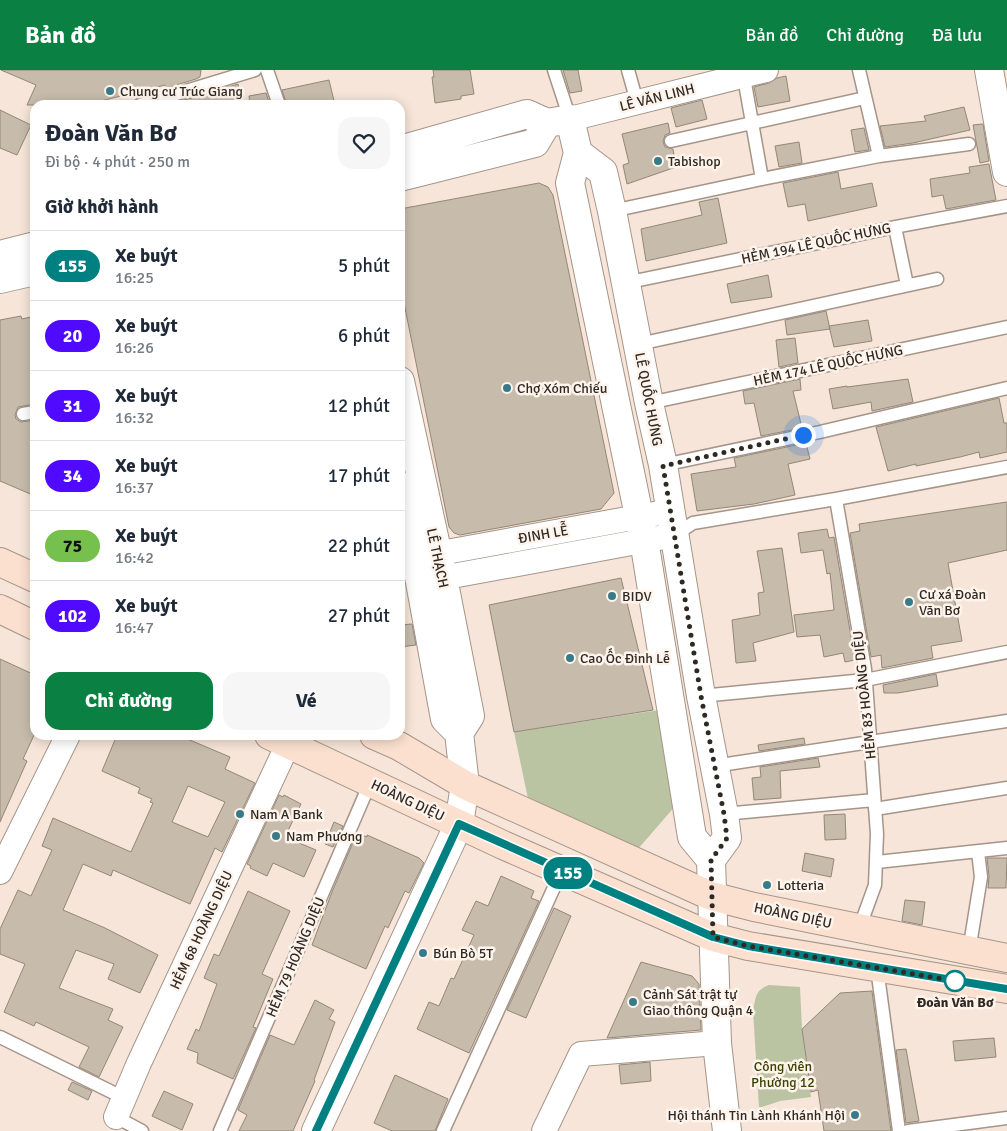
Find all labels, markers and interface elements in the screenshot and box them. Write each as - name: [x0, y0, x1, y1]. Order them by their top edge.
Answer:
- text: Bản đồ: [25, 20, 96, 50]
- text: Bản đồ: [746, 24, 798, 46]
- text: Chỉ đường: [826, 24, 904, 46]
- text: Đã lưu: [932, 24, 982, 46]
- street label: LÊ VĂN LINH: [618, 80, 696, 115]
- place label: Chung cư Trúc Giang: [120, 83, 243, 100]
- marker: Chung cư Trúc Giang: [104, 85, 116, 97]
- button: heart: [338, 117, 390, 169]
- text: Đoàn Văn Bơ: [45, 118, 176, 148]
- text: Đi bộ · 4 phút · 250 m: [45, 152, 190, 172]
- place label: Tabishop: [668, 153, 721, 170]
- marker: Tabishop: [652, 155, 664, 167]
- text: Giờ khởi hành: [45, 195, 159, 219]
- street label: HẺM 194 LÊ QUỐC HƯNG: [739, 217, 892, 268]
- text: Xe buýt: [115, 244, 178, 268]
- text: 5 phút: [338, 254, 390, 278]
- text: 155: [58, 255, 87, 277]
- text: 16:25: [115, 268, 154, 288]
- text: Xe buýt: [115, 314, 178, 338]
- text: 6 phút: [338, 324, 390, 348]
- text: 20: [63, 325, 82, 347]
- text: 16:26: [115, 338, 154, 358]
- street label: HẺM 174 LÊ QUỐC HƯNG: [751, 339, 904, 390]
- street label: LÊ QUỐC HƯNG: [631, 351, 668, 447]
- place label: Chợ Xóm Chiếu: [517, 380, 607, 397]
- marker: Chợ Xóm Chiếu: [501, 382, 513, 394]
- text: Xe buýt: [115, 384, 178, 408]
- text: 12 phút: [328, 394, 390, 418]
- text: 31: [63, 395, 82, 417]
- text: 16:32: [115, 408, 154, 428]
- your location: [791, 423, 816, 448]
- text: Xe buýt: [115, 454, 178, 478]
- text: 17 phút: [328, 464, 390, 488]
- text: 34: [63, 465, 82, 487]
- text: 16:37: [115, 478, 154, 498]
- street label: ÐINH LỄ: [516, 520, 570, 547]
- text: Xe buýt: [115, 524, 178, 548]
- street label: LÊ THẠCH: [423, 527, 452, 590]
- text: 22 phút: [328, 534, 390, 558]
- text: 75: [63, 535, 82, 557]
- text: 16:42: [115, 548, 154, 568]
- place label: Cư xá Đoàn Văn Bơ: [919, 586, 986, 619]
- place label: BIDV: [622, 588, 652, 605]
- marker: BIDV: [606, 590, 618, 602]
- text: Xe buýt: [115, 594, 178, 618]
- marker: Cư xá Đoàn Văn Bơ: [903, 596, 915, 608]
- text: 27 phút: [328, 604, 390, 628]
- text: 102: [58, 605, 87, 627]
- text: 16:47: [115, 618, 154, 638]
- street label: HẺM 83 HOÀNG DIỆU: [849, 630, 880, 760]
- place label: Cao Ốc Đinh Lễ: [580, 648, 670, 667]
- marker: Cao Ốc Đinh Lễ: [564, 652, 576, 664]
- button: Chỉ đường: [45, 672, 213, 730]
- button: Vé: [223, 672, 390, 730]
- street label: HOÀNG DIỆU: [368, 776, 447, 825]
- place label: Nam A Bank: [250, 806, 323, 823]
- marker: Nam A Bank: [234, 808, 246, 820]
- place label: Nam Phương: [286, 828, 362, 845]
- marker: Nam Phương: [270, 830, 282, 842]
- line badge: 155: [539, 857, 597, 889]
- text: 155: [553, 862, 583, 884]
- street label: HẺM 68 HOÀNG DIỆU: [166, 868, 236, 992]
- place label: Lotteria: [777, 877, 824, 894]
- marker: Lotteria: [761, 879, 773, 891]
- street label: HẺM 79 HOÀNG DIỆU: [262, 894, 328, 1020]
- street label: HOÀNG DIỆU: [752, 899, 833, 932]
- place label: Bún Bò 5T: [433, 945, 493, 962]
- marker: Bún Bò 5T: [417, 947, 429, 959]
- marker: Đoàn Văn Bơ: [944, 970, 966, 992]
- place label: Cảnh Sát trật tự Giao thông Quận 4: [643, 986, 754, 1019]
- place label: Đoàn Văn Bơ: [917, 994, 994, 1011]
- marker: Cảnh Sát trật tự Giao thông Quận 4: [627, 996, 639, 1008]
- park label: Công viên Phường 12: [751, 1058, 815, 1091]
- place label: Hội thánh Tin Lành Khánh Hội: [668, 1107, 845, 1124]
- marker: Hội thánh Tin Lành Khánh Hội: [849, 1109, 861, 1121]

